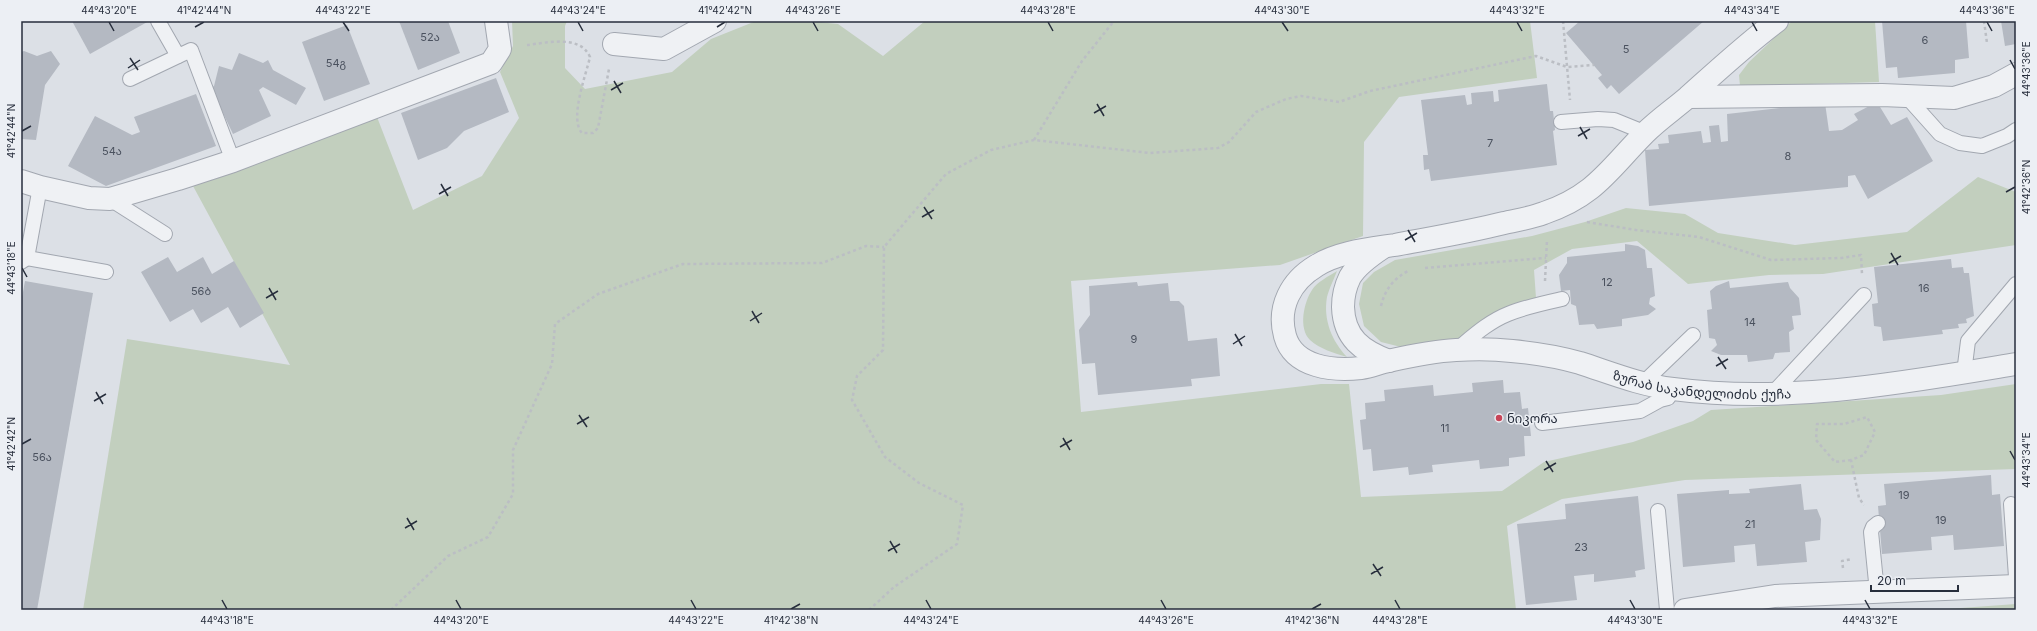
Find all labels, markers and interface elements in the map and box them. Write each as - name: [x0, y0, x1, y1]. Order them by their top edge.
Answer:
- text: 44°43'20"E: [81, 4, 137, 16]
- text: 41°42'44"N: [177, 4, 231, 16]
- text: 44°43'22"E: [315, 4, 371, 16]
- text: 44°43'24"E: [550, 4, 606, 16]
- text: 41°42'42"N: [698, 4, 752, 16]
- text: 44°43'26"E: [785, 4, 841, 16]
- text: 44°43'28"E: [1020, 4, 1076, 16]
- text: 44°43'30"E: [1254, 4, 1310, 16]
- text: 44°43'32"E: [1489, 4, 1545, 16]
- text: 44°43'34"E: [1724, 4, 1780, 16]
- text: 44°43'36"E: [1959, 4, 2015, 16]
- house number: 52ა: [420, 30, 440, 44]
- house number: 6: [1922, 33, 1929, 47]
- text: 44°43'36"E: [2020, 41, 2032, 97]
- house number: 5: [1623, 42, 1630, 56]
- house number: 54გ: [326, 56, 346, 70]
- text: 41°42'44"N: [5, 104, 17, 158]
- house number: 7: [1487, 136, 1493, 150]
- house number: 54ა: [102, 144, 122, 158]
- house number: 8: [1785, 149, 1792, 163]
- text: 41°42'36"N: [2020, 160, 2032, 214]
- text: 44°43'18"E: [5, 241, 17, 295]
- house number: 12: [1601, 275, 1613, 289]
- house number: 16: [1918, 281, 1930, 295]
- house number: 56ბ: [191, 284, 211, 298]
- house number: 14: [1744, 315, 1756, 329]
- house number: 9: [1131, 332, 1138, 346]
- street label: ზურაბ საკანდელიძის ქუჩა: [1611, 367, 1792, 403]
- place label: ნიკორა: [1507, 410, 1558, 426]
- marker: ნიკორა: [1494, 413, 1504, 423]
- text: 41°42'42"N: [5, 417, 17, 471]
- house number: 11: [1441, 421, 1449, 435]
- text: 44°43'34"E: [2020, 432, 2032, 488]
- house number: 56ა: [32, 450, 52, 464]
- house number: 19: [1898, 488, 1910, 502]
- house number: 19: [1935, 513, 1947, 527]
- house number: 21: [1744, 517, 1756, 531]
- house number: 23: [1574, 540, 1588, 554]
- scale bar: [1871, 567, 1958, 593]
- text: 20 m: [1877, 573, 1906, 588]
- text: 44°43'18"E: [200, 614, 254, 626]
- text: 44°43'20"E: [433, 614, 489, 626]
- text: 44°43'22"E: [668, 614, 724, 626]
- text: 41°42'38"N: [764, 614, 818, 626]
- text: 44°43'24"E: [903, 614, 959, 626]
- text: 44°43'26"E: [1138, 614, 1194, 626]
- text: 41°42'36"N: [1285, 614, 1339, 626]
- text: 44°43'28"E: [1372, 614, 1428, 626]
- text: 44°43'30"E: [1607, 614, 1663, 626]
- text: 44°43'32"E: [1842, 614, 1898, 626]

